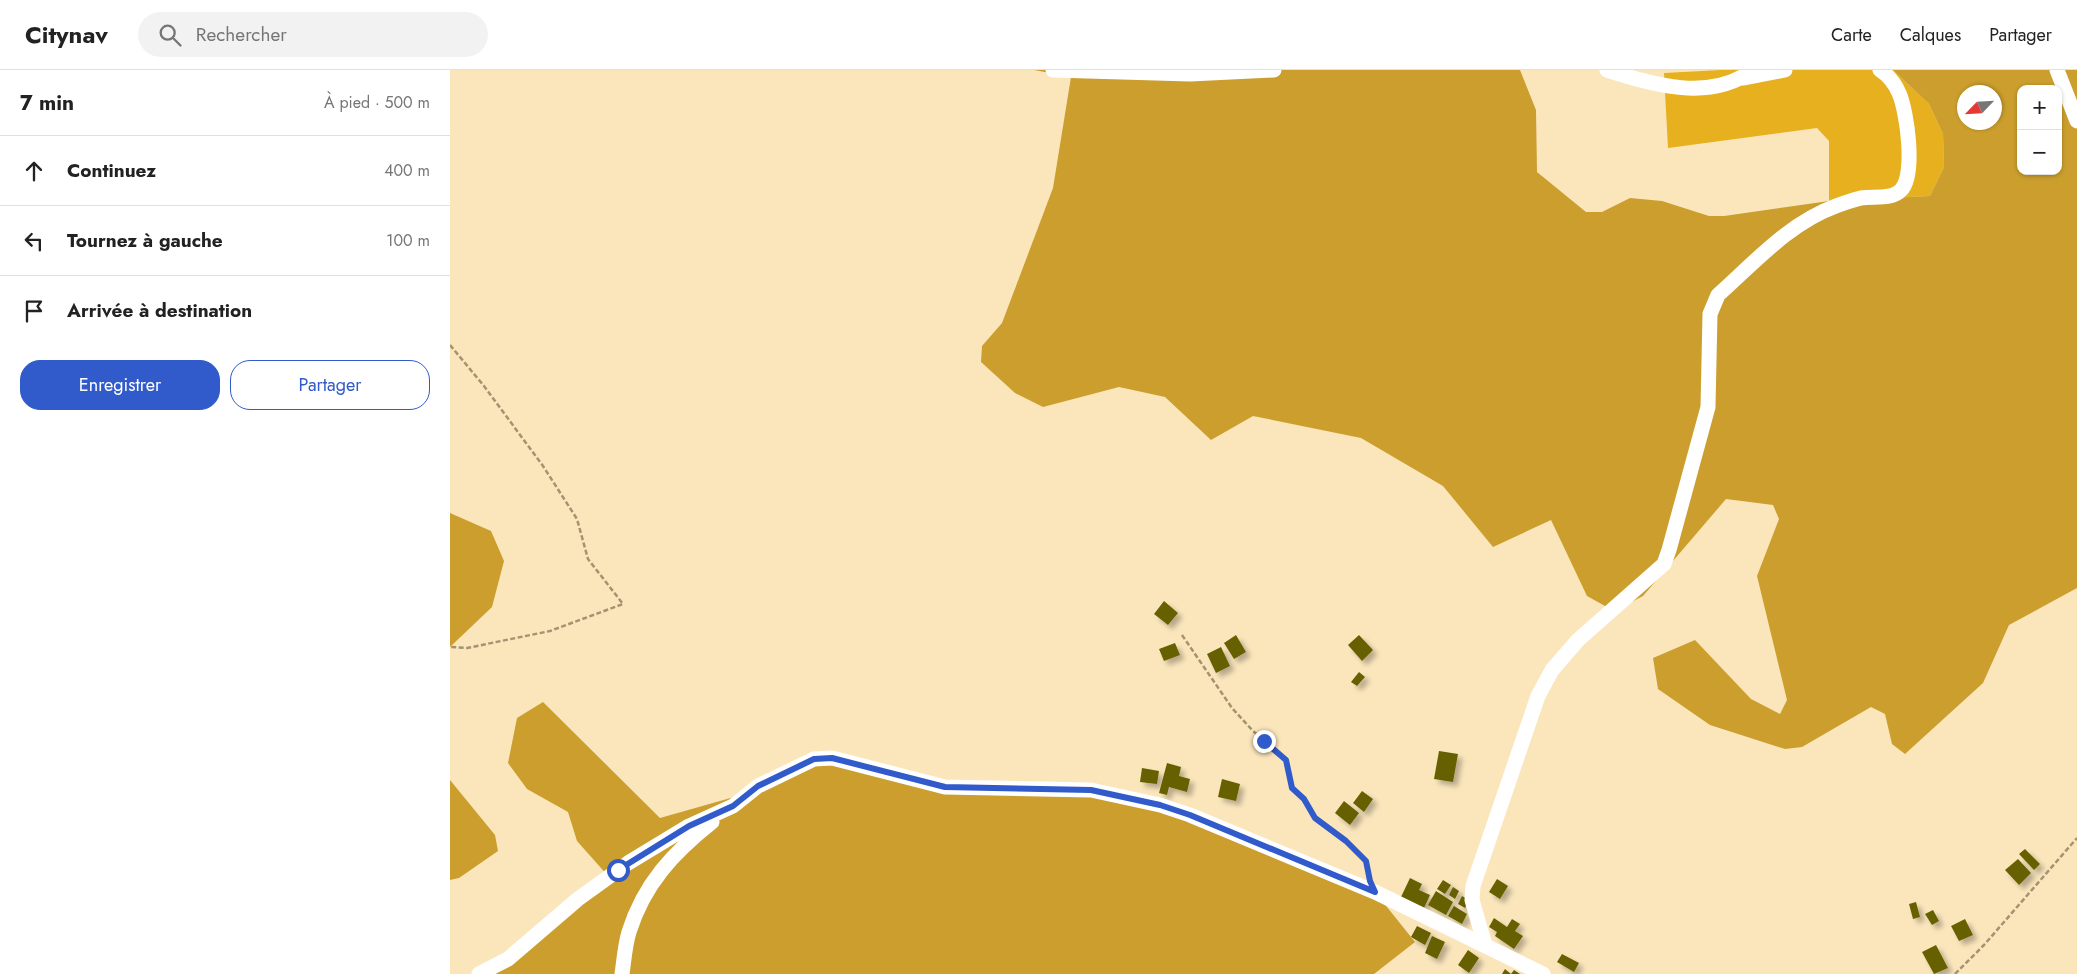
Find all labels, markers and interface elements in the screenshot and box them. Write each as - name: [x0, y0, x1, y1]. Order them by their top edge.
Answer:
- search box: [138, 12, 488, 57]
- text: Citynav: [25, 17, 108, 52]
- icon: search: [156, 21, 184, 49]
- text: Rechercher: [196, 21, 287, 48]
- text: Carte: [1831, 22, 1872, 48]
- text: Calques: [1900, 22, 1961, 48]
- text: Partager: [1989, 22, 2052, 48]
- north arrow: [1957, 85, 2002, 130]
- map controls: [2017, 85, 2062, 175]
- button: +: [2017, 85, 2062, 130]
- text: 7 min: [20, 88, 74, 118]
- text: À pied · 500 m: [324, 91, 430, 114]
- button: −: [2017, 130, 2062, 175]
- icon: ahead: [20, 157, 48, 185]
- text: Continuez: [67, 157, 156, 184]
- text: 400 m: [384, 159, 430, 182]
- icon: left: [20, 227, 48, 255]
- text: Tournez à gauche: [67, 227, 223, 254]
- text: 100 m: [386, 229, 430, 252]
- icon: arrive: [20, 297, 48, 325]
- text: Arrivée à destination: [67, 297, 252, 324]
- button: Enregistrer: [20, 360, 220, 410]
- button: Partager: [230, 360, 430, 410]
- route end: [1253, 730, 1276, 753]
- route start: [607, 859, 630, 882]

